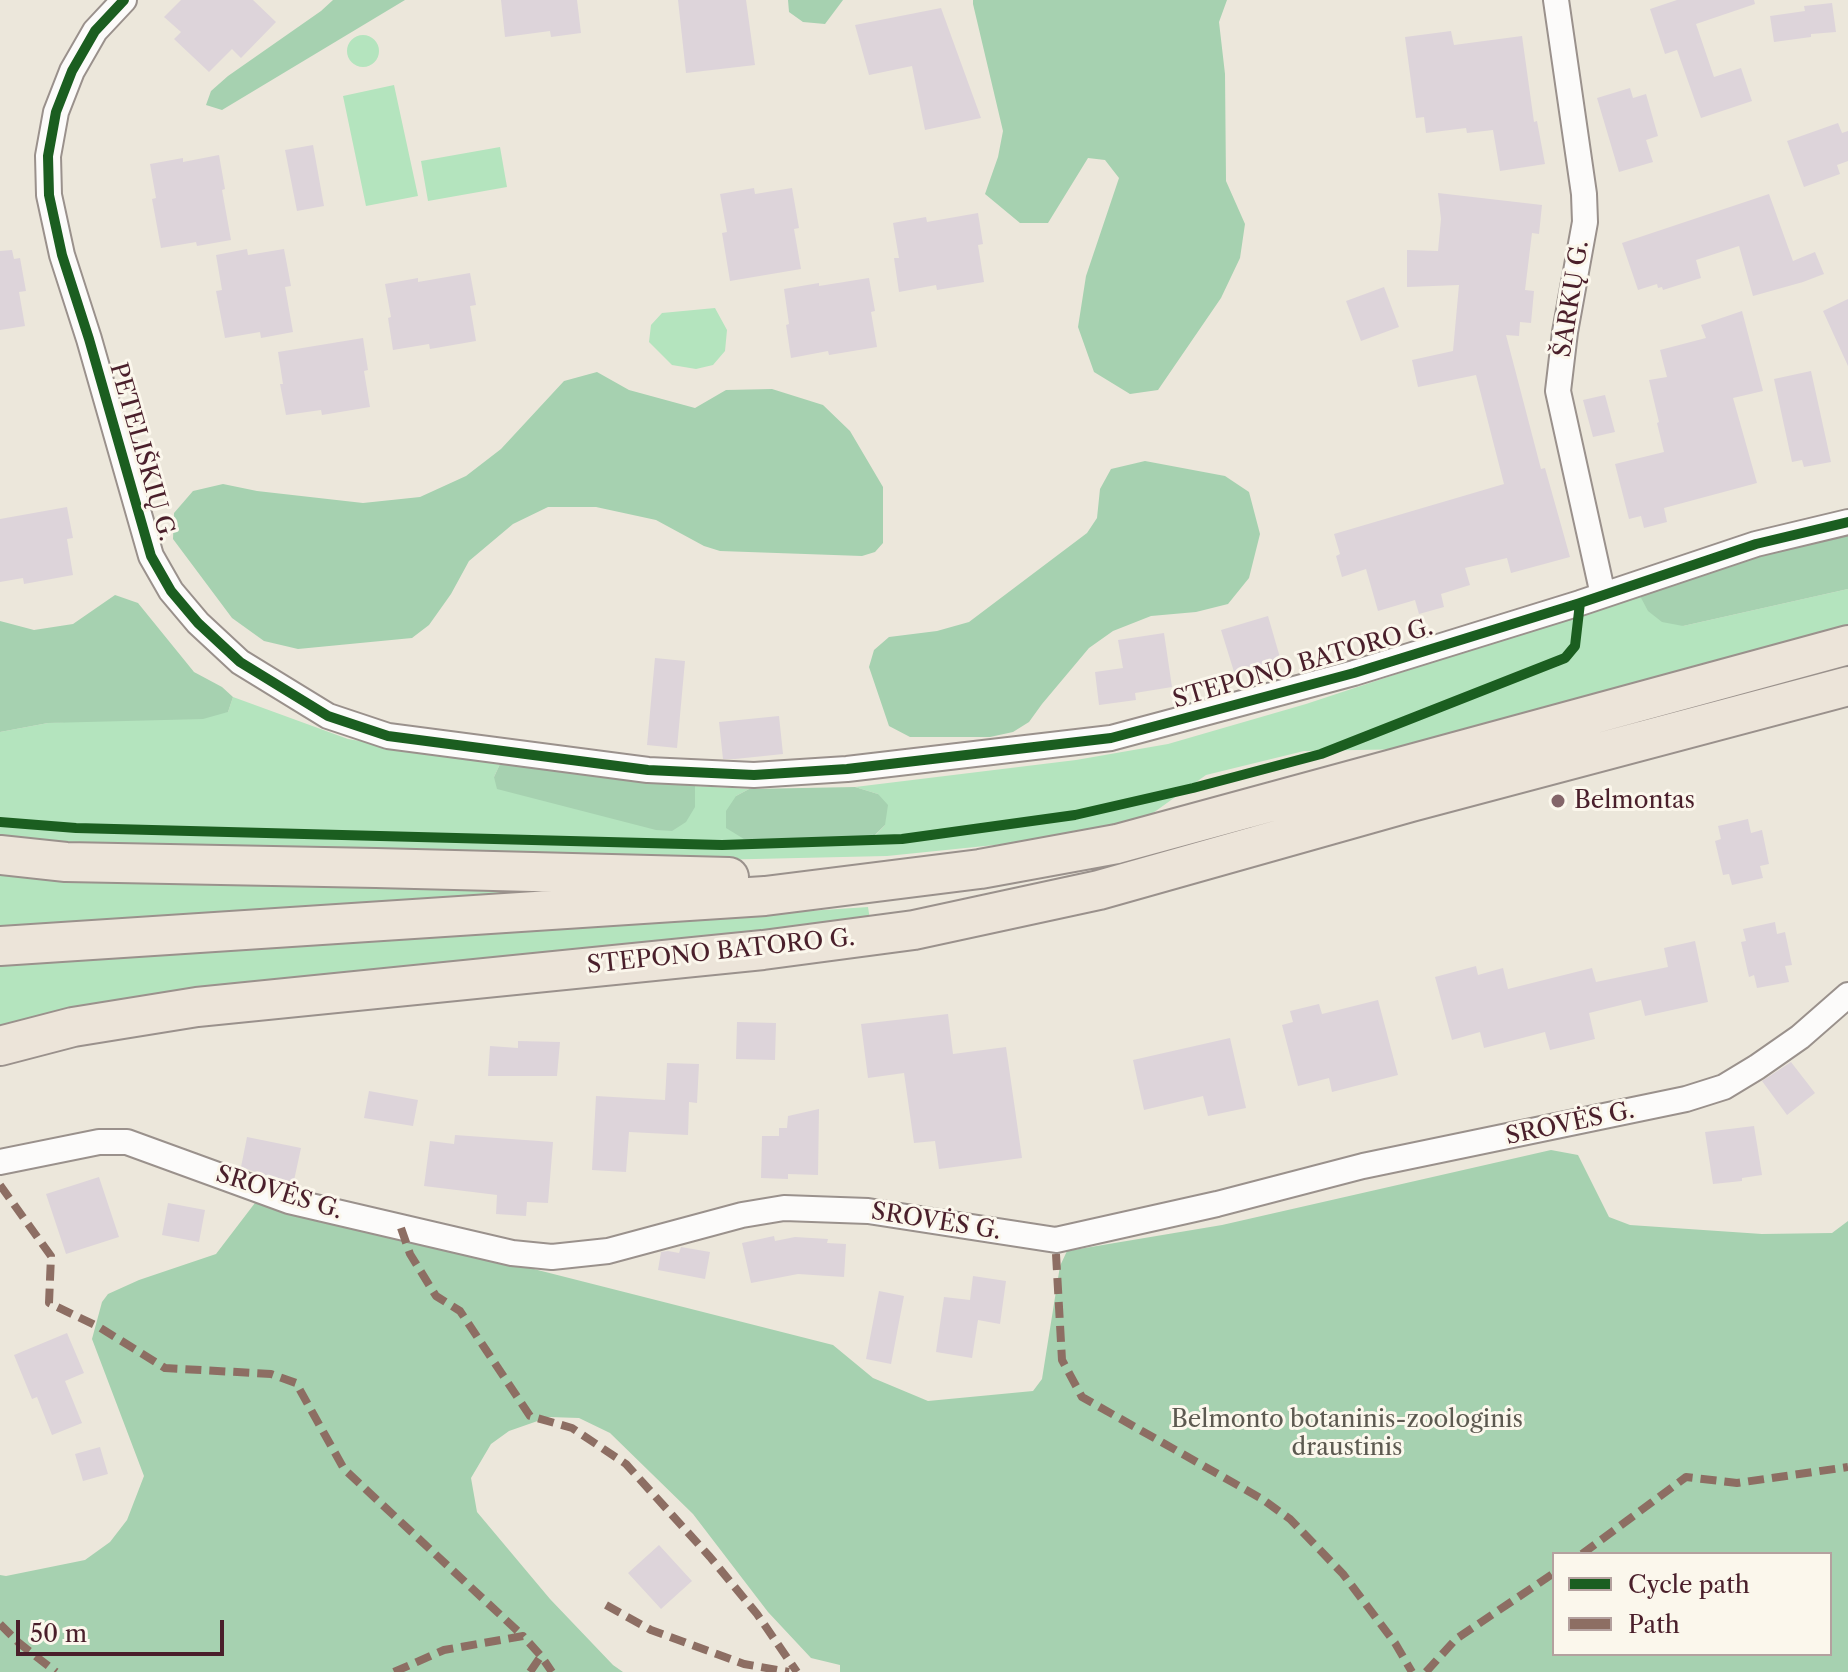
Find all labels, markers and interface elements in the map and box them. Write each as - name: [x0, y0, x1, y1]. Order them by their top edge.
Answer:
- street label: ŠARKŲ G.: [1549, 238, 1595, 360]
- street label: PETELIŠKIŲ G.: [103, 360, 181, 544]
- street label: STEPONO BATORO G.: [1170, 613, 1436, 715]
- place label: Belmontas: [1574, 787, 1695, 815]
- marker: Belmontas: [1549, 792, 1567, 810]
- street label: STEPONO BATORO G.: [586, 924, 856, 980]
- street label: SROVĖS G.: [1503, 1096, 1637, 1152]
- street label: SROVĖS G.: [212, 1160, 346, 1226]
- street label: SROVĖS G.: [869, 1198, 1003, 1246]
- park label: Belmonto botaninis-zoologinis draustinis: [1171, 1406, 1523, 1462]
- legend: [1552, 1552, 1832, 1656]
- text: Cycle path: [1628, 1570, 1750, 1599]
- scale bar: [20, 1604, 228, 1654]
- text: Path: [1628, 1610, 1680, 1639]
- text: 50 m: [30, 1619, 87, 1648]

